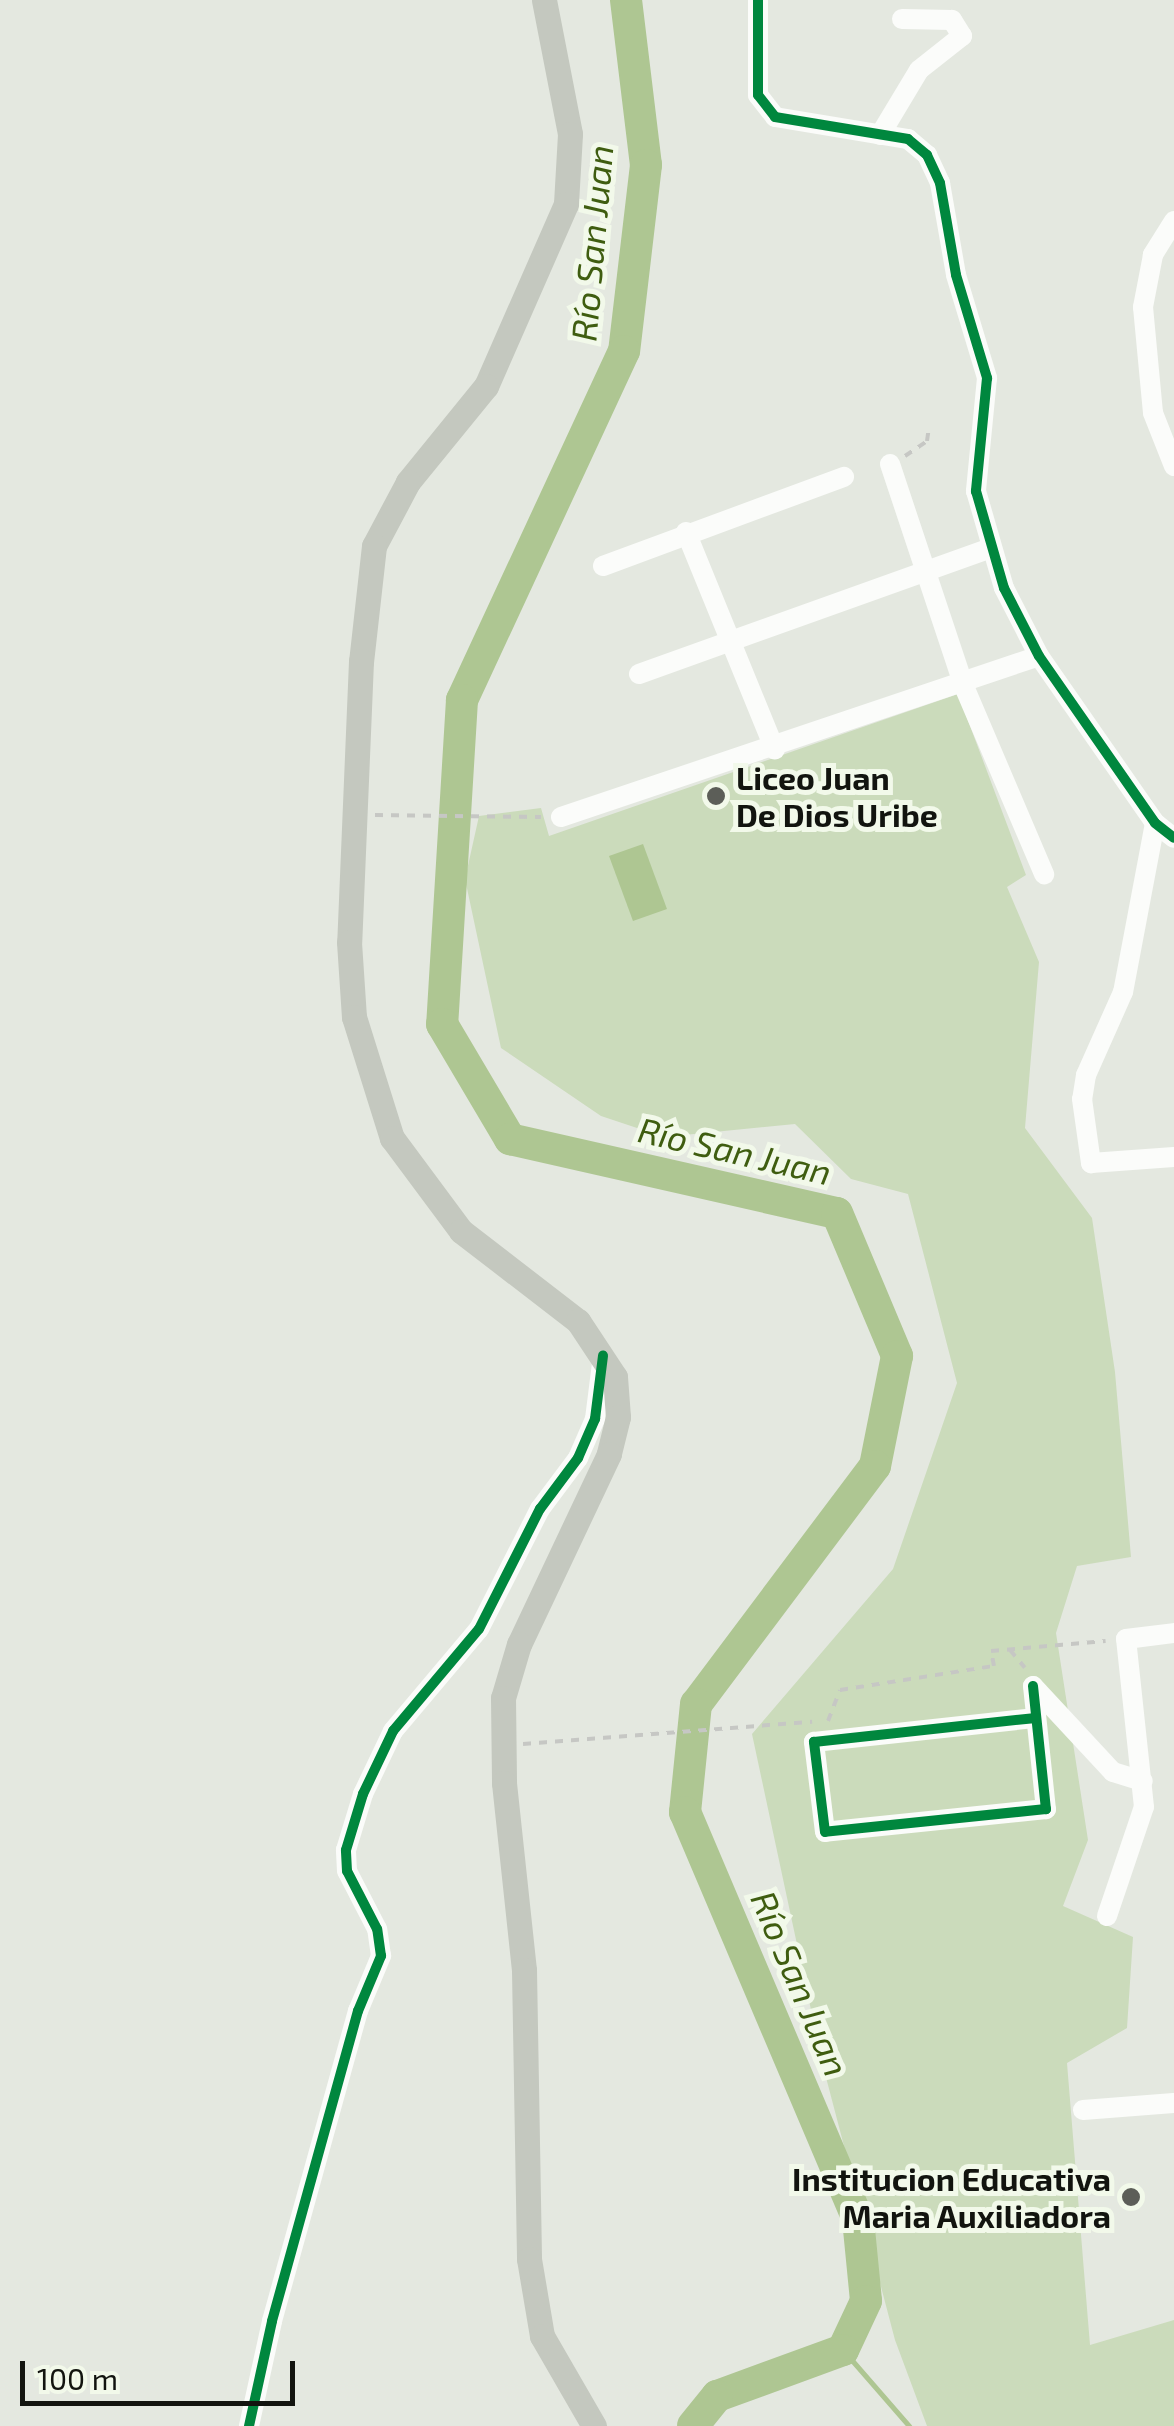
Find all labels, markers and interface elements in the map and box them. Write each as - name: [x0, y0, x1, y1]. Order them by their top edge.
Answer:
- water label: Río San Juan: [561, 143, 621, 343]
- place label: Liceo Juan De Dios Uribe: [736, 759, 938, 834]
- marker: Liceo Juan De Dios Uribe: [705, 785, 727, 807]
- water label: Río San Juan: [634, 1107, 836, 1193]
- water label: Río San Juan: [743, 1884, 859, 2082]
- place label: Institucion Educativa Maria Auxiliadora: [792, 2160, 1111, 2235]
- marker: Institucion Educativa Maria Auxiliadora: [1120, 2186, 1142, 2208]
- scale bar: [25, 2341, 300, 2403]
- text: 100 m: [37, 2360, 118, 2396]

